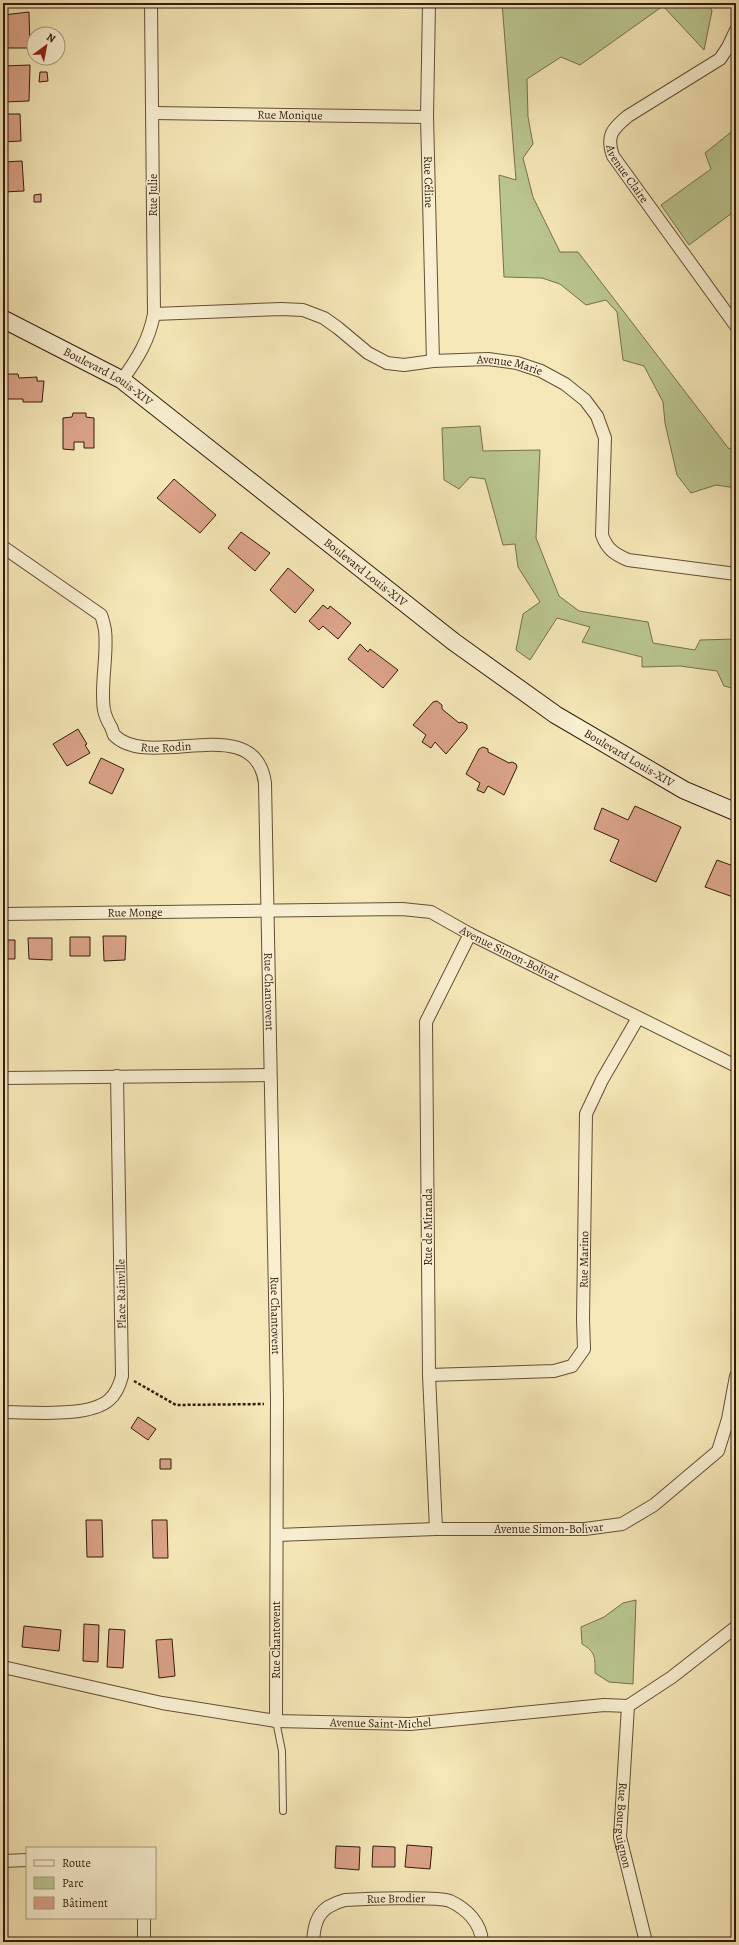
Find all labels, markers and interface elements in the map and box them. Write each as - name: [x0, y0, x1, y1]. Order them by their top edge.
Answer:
- north arrow: [26, 26, 66, 66]
- text: N: [44, 29, 58, 46]
- street label: Rue Monique: [257, 107, 323, 123]
- street label: Avenue Claire: [602, 142, 652, 206]
- street label: Rue Céline: [420, 156, 437, 208]
- street label: Rue Julie: [145, 174, 161, 216]
- street label: Boulevard Louis-XIV: [61, 343, 157, 410]
- street label: Avenue Marie: [475, 351, 545, 379]
- street label: Boulevard Louis-XIV: [321, 534, 411, 611]
- street label: Boulevard Louis-XIV: [581, 725, 678, 791]
- street label: Rue Rodin: [140, 738, 192, 756]
- street label: Rue Monge: [107, 904, 163, 921]
- street label: Avenue Simon-Bolivar: [456, 921, 562, 985]
- street label: Rue Chantovent: [260, 952, 278, 1031]
- street label: Rue de Miranda: [420, 1188, 436, 1266]
- street label: Rue Marino: [575, 1231, 592, 1288]
- street label: Place Rainville: [112, 1259, 130, 1329]
- street label: Rue Chantovent: [267, 1276, 284, 1355]
- street label: Avenue Simon-Bolivar: [493, 1519, 605, 1537]
- street label: Rue Chantovent: [268, 1601, 284, 1679]
- street label: Avenue Saint-Michel: [329, 1714, 432, 1732]
- street label: Rue Bourguignon: [611, 1782, 636, 1870]
- legend: [26, 1847, 156, 1919]
- text: Route: [62, 1855, 91, 1871]
- text: Parc: [62, 1875, 84, 1891]
- street label: Rue Brodier: [366, 1890, 426, 1907]
- text: Bâtiment: [62, 1895, 108, 1911]

